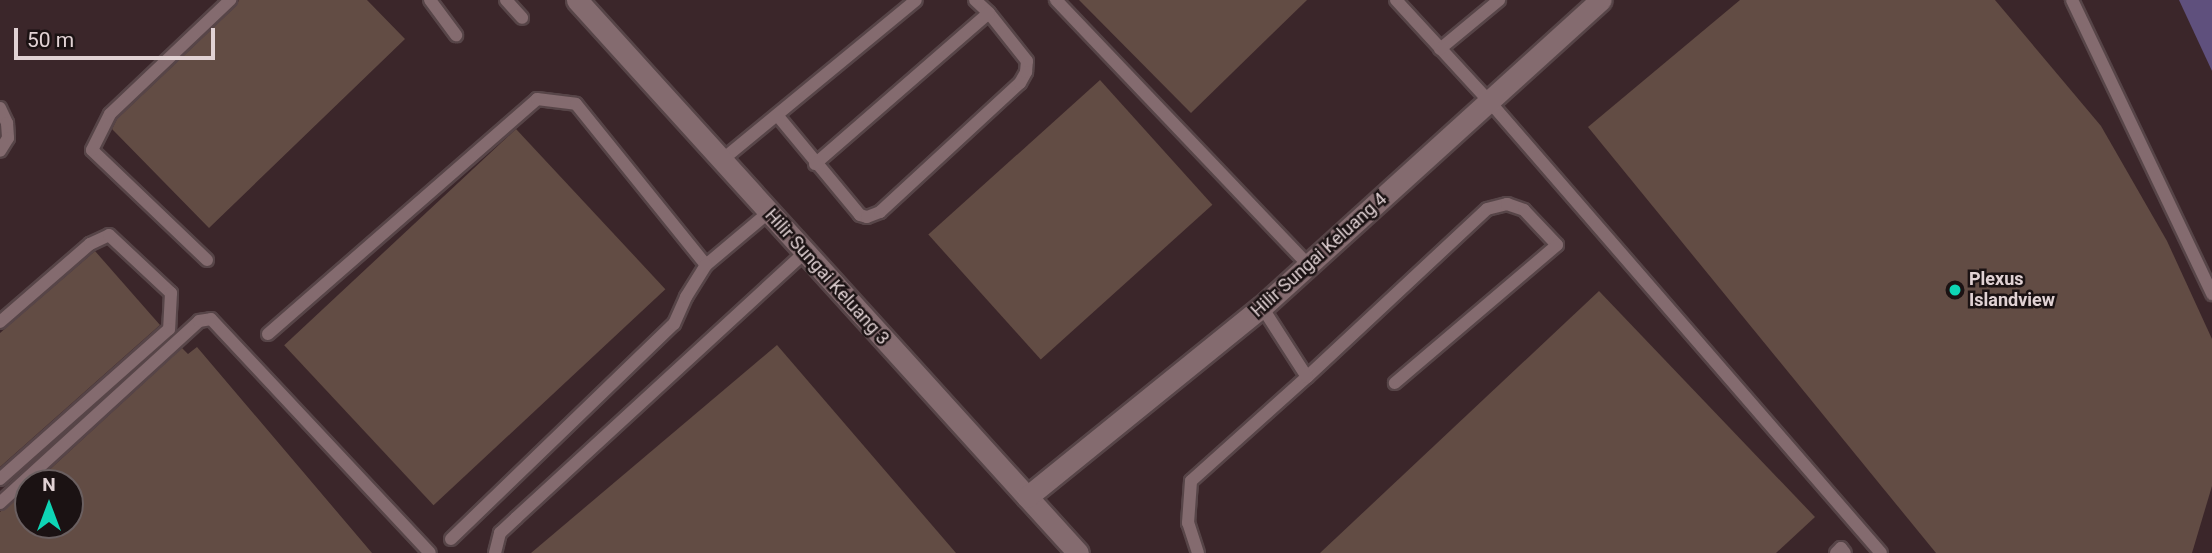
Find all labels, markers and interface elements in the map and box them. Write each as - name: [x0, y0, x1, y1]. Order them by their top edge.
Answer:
- scale bar: [18, 14, 219, 58]
- text: 50 m: [27, 28, 74, 52]
- street label: Hilir Sungai Keluang 4: [1247, 188, 1391, 322]
- street label: Hilir Sungai Keluang 3: [760, 205, 894, 349]
- place label: Plexus Islandview: [1969, 269, 2055, 312]
- marker: Plexus Islandview: [1947, 282, 1963, 298]
- north arrow: [14, 469, 84, 539]
- text: N: [42, 473, 56, 496]

